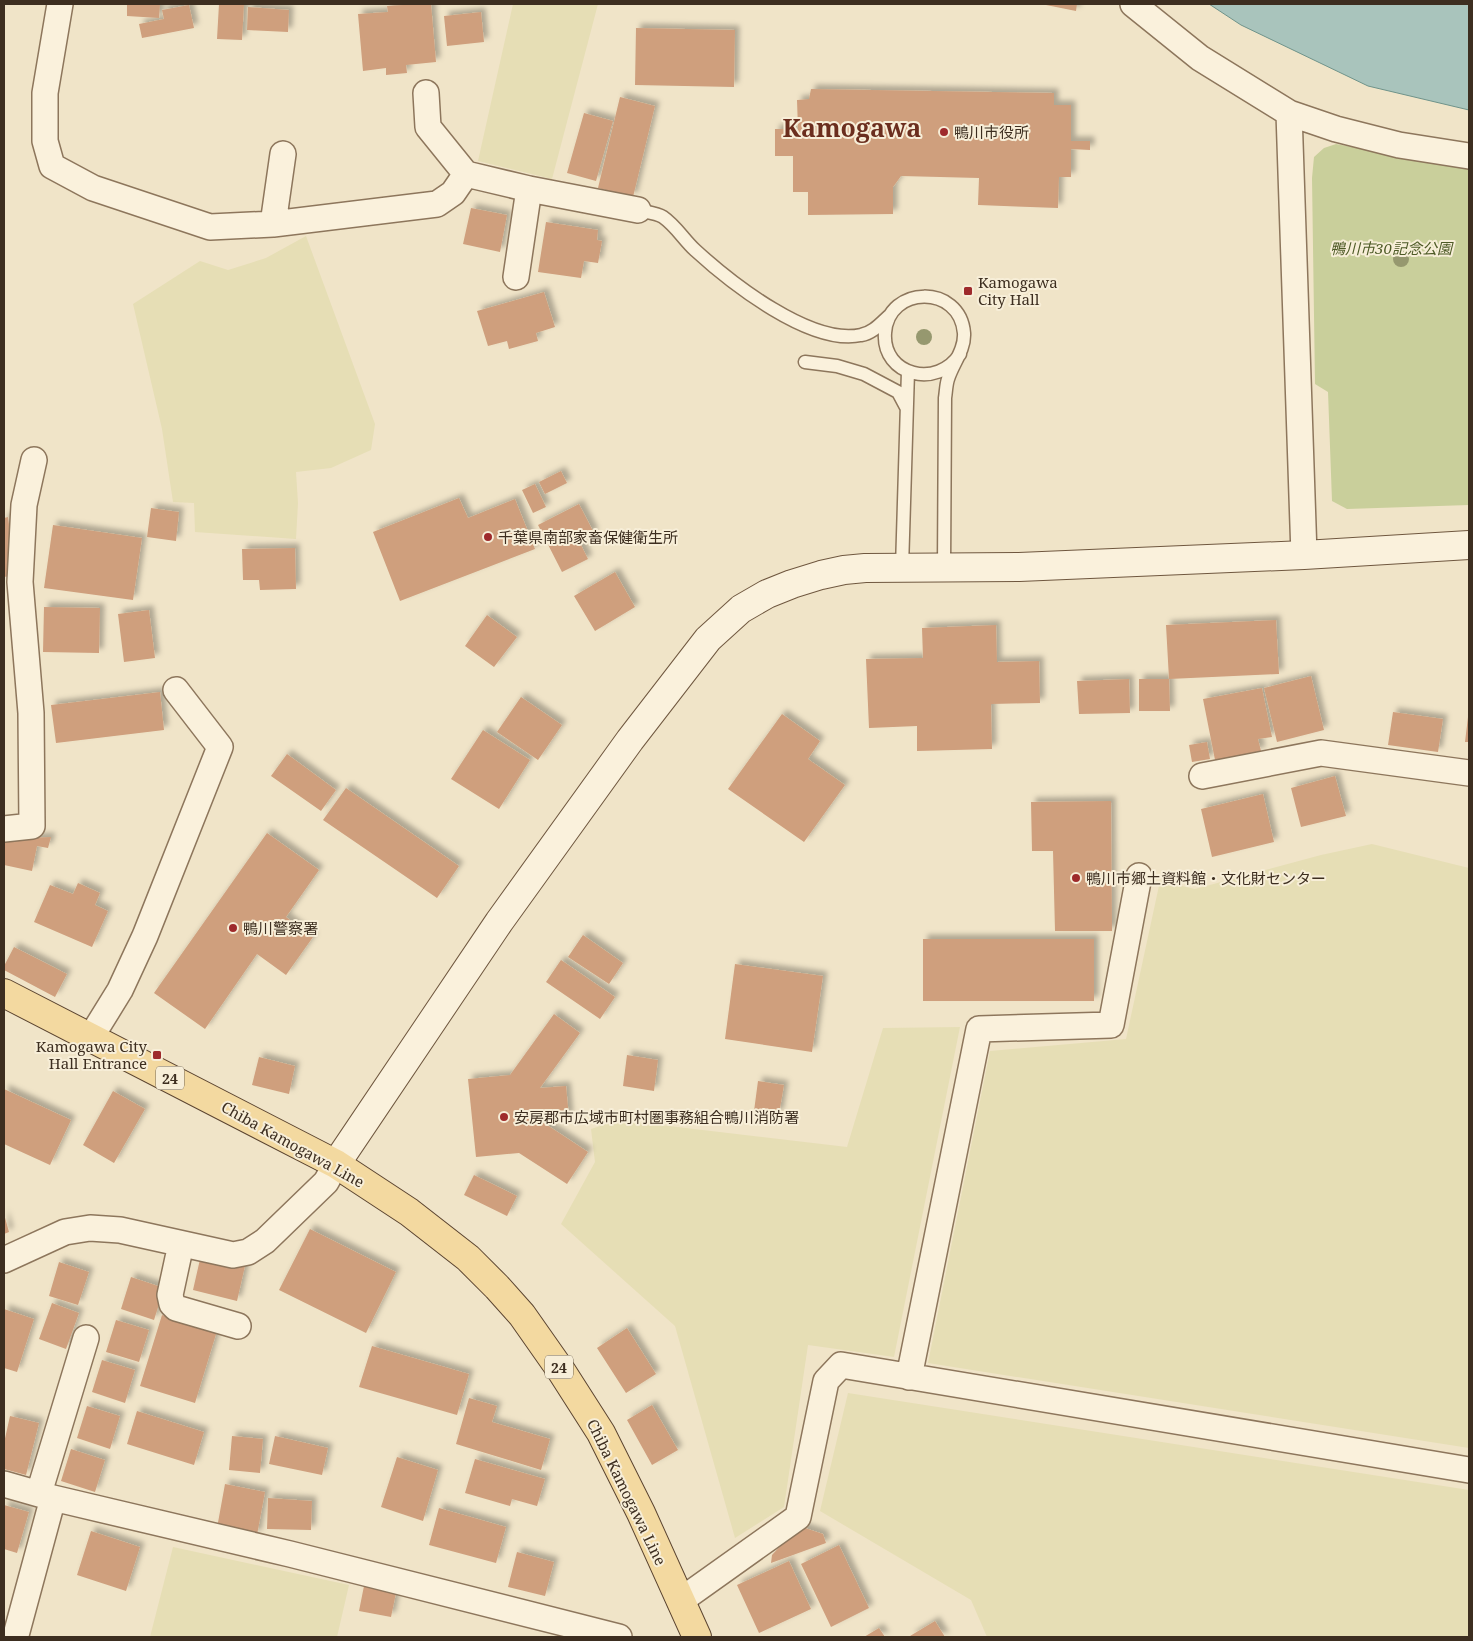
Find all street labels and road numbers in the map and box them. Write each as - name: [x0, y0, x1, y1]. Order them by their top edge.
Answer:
- road number: 24: [156, 1066, 184, 1090]
- street label: Chiba Kamogawa Line: [218, 1096, 368, 1192]
- road number: 24: [545, 1355, 573, 1378]
- street label: Chiba Kamogawa Line: [583, 1415, 671, 1569]

